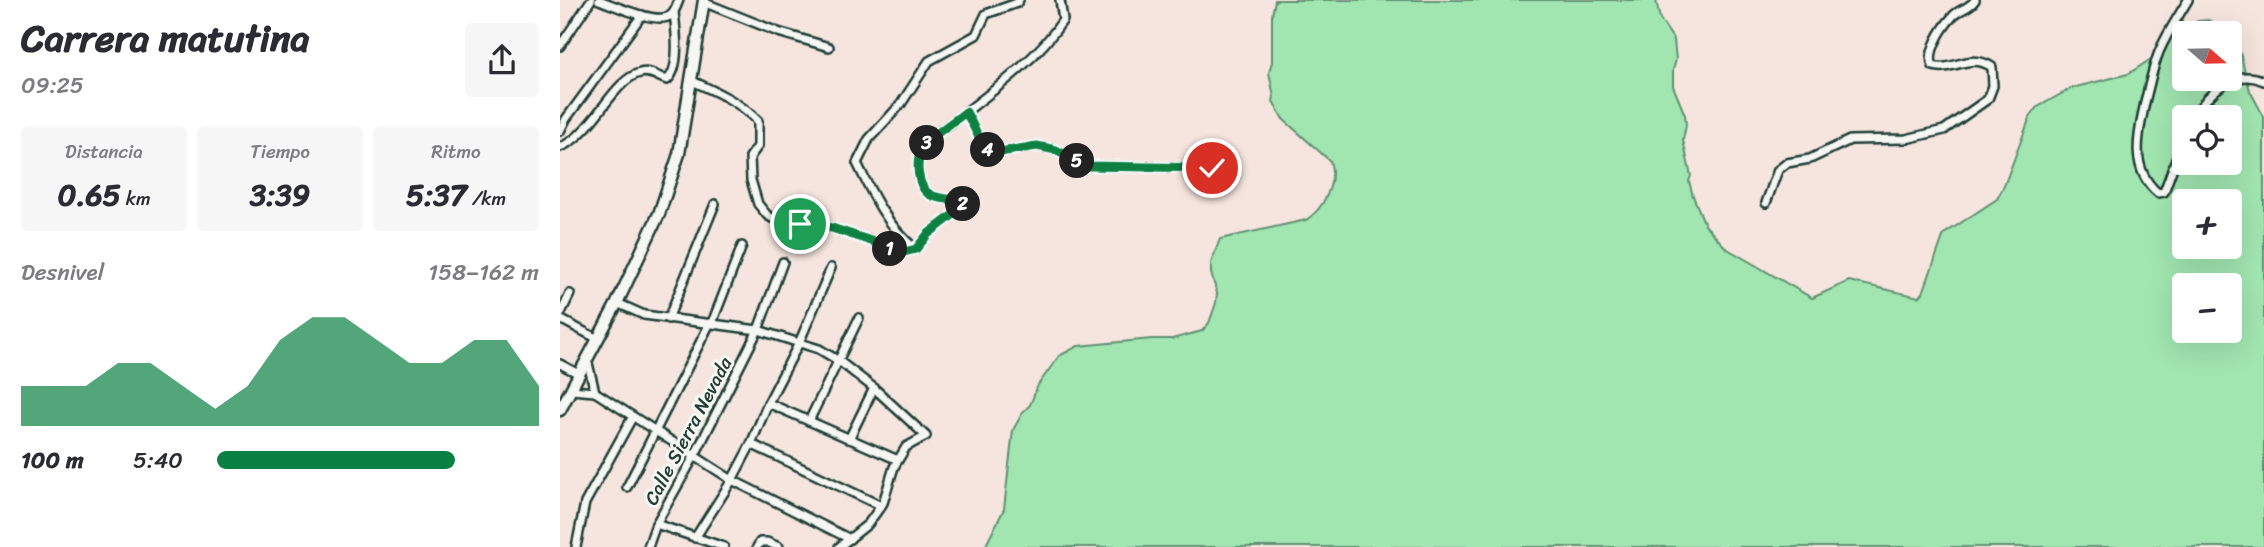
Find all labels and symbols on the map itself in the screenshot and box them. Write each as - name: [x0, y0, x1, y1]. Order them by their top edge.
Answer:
- north arrow: [2172, 21, 2242, 91]
- pin: 3: [910, 125, 944, 160]
- pin: 4: [970, 132, 1006, 168]
- pin: [1182, 138, 1242, 198]
- pin: 5: [1060, 144, 1094, 178]
- pin: 2: [946, 186, 980, 222]
- pin: [770, 194, 830, 254]
- pin: 1: [872, 232, 908, 266]
- street label: Calle Sierra Nevada: [635, 350, 741, 511]

